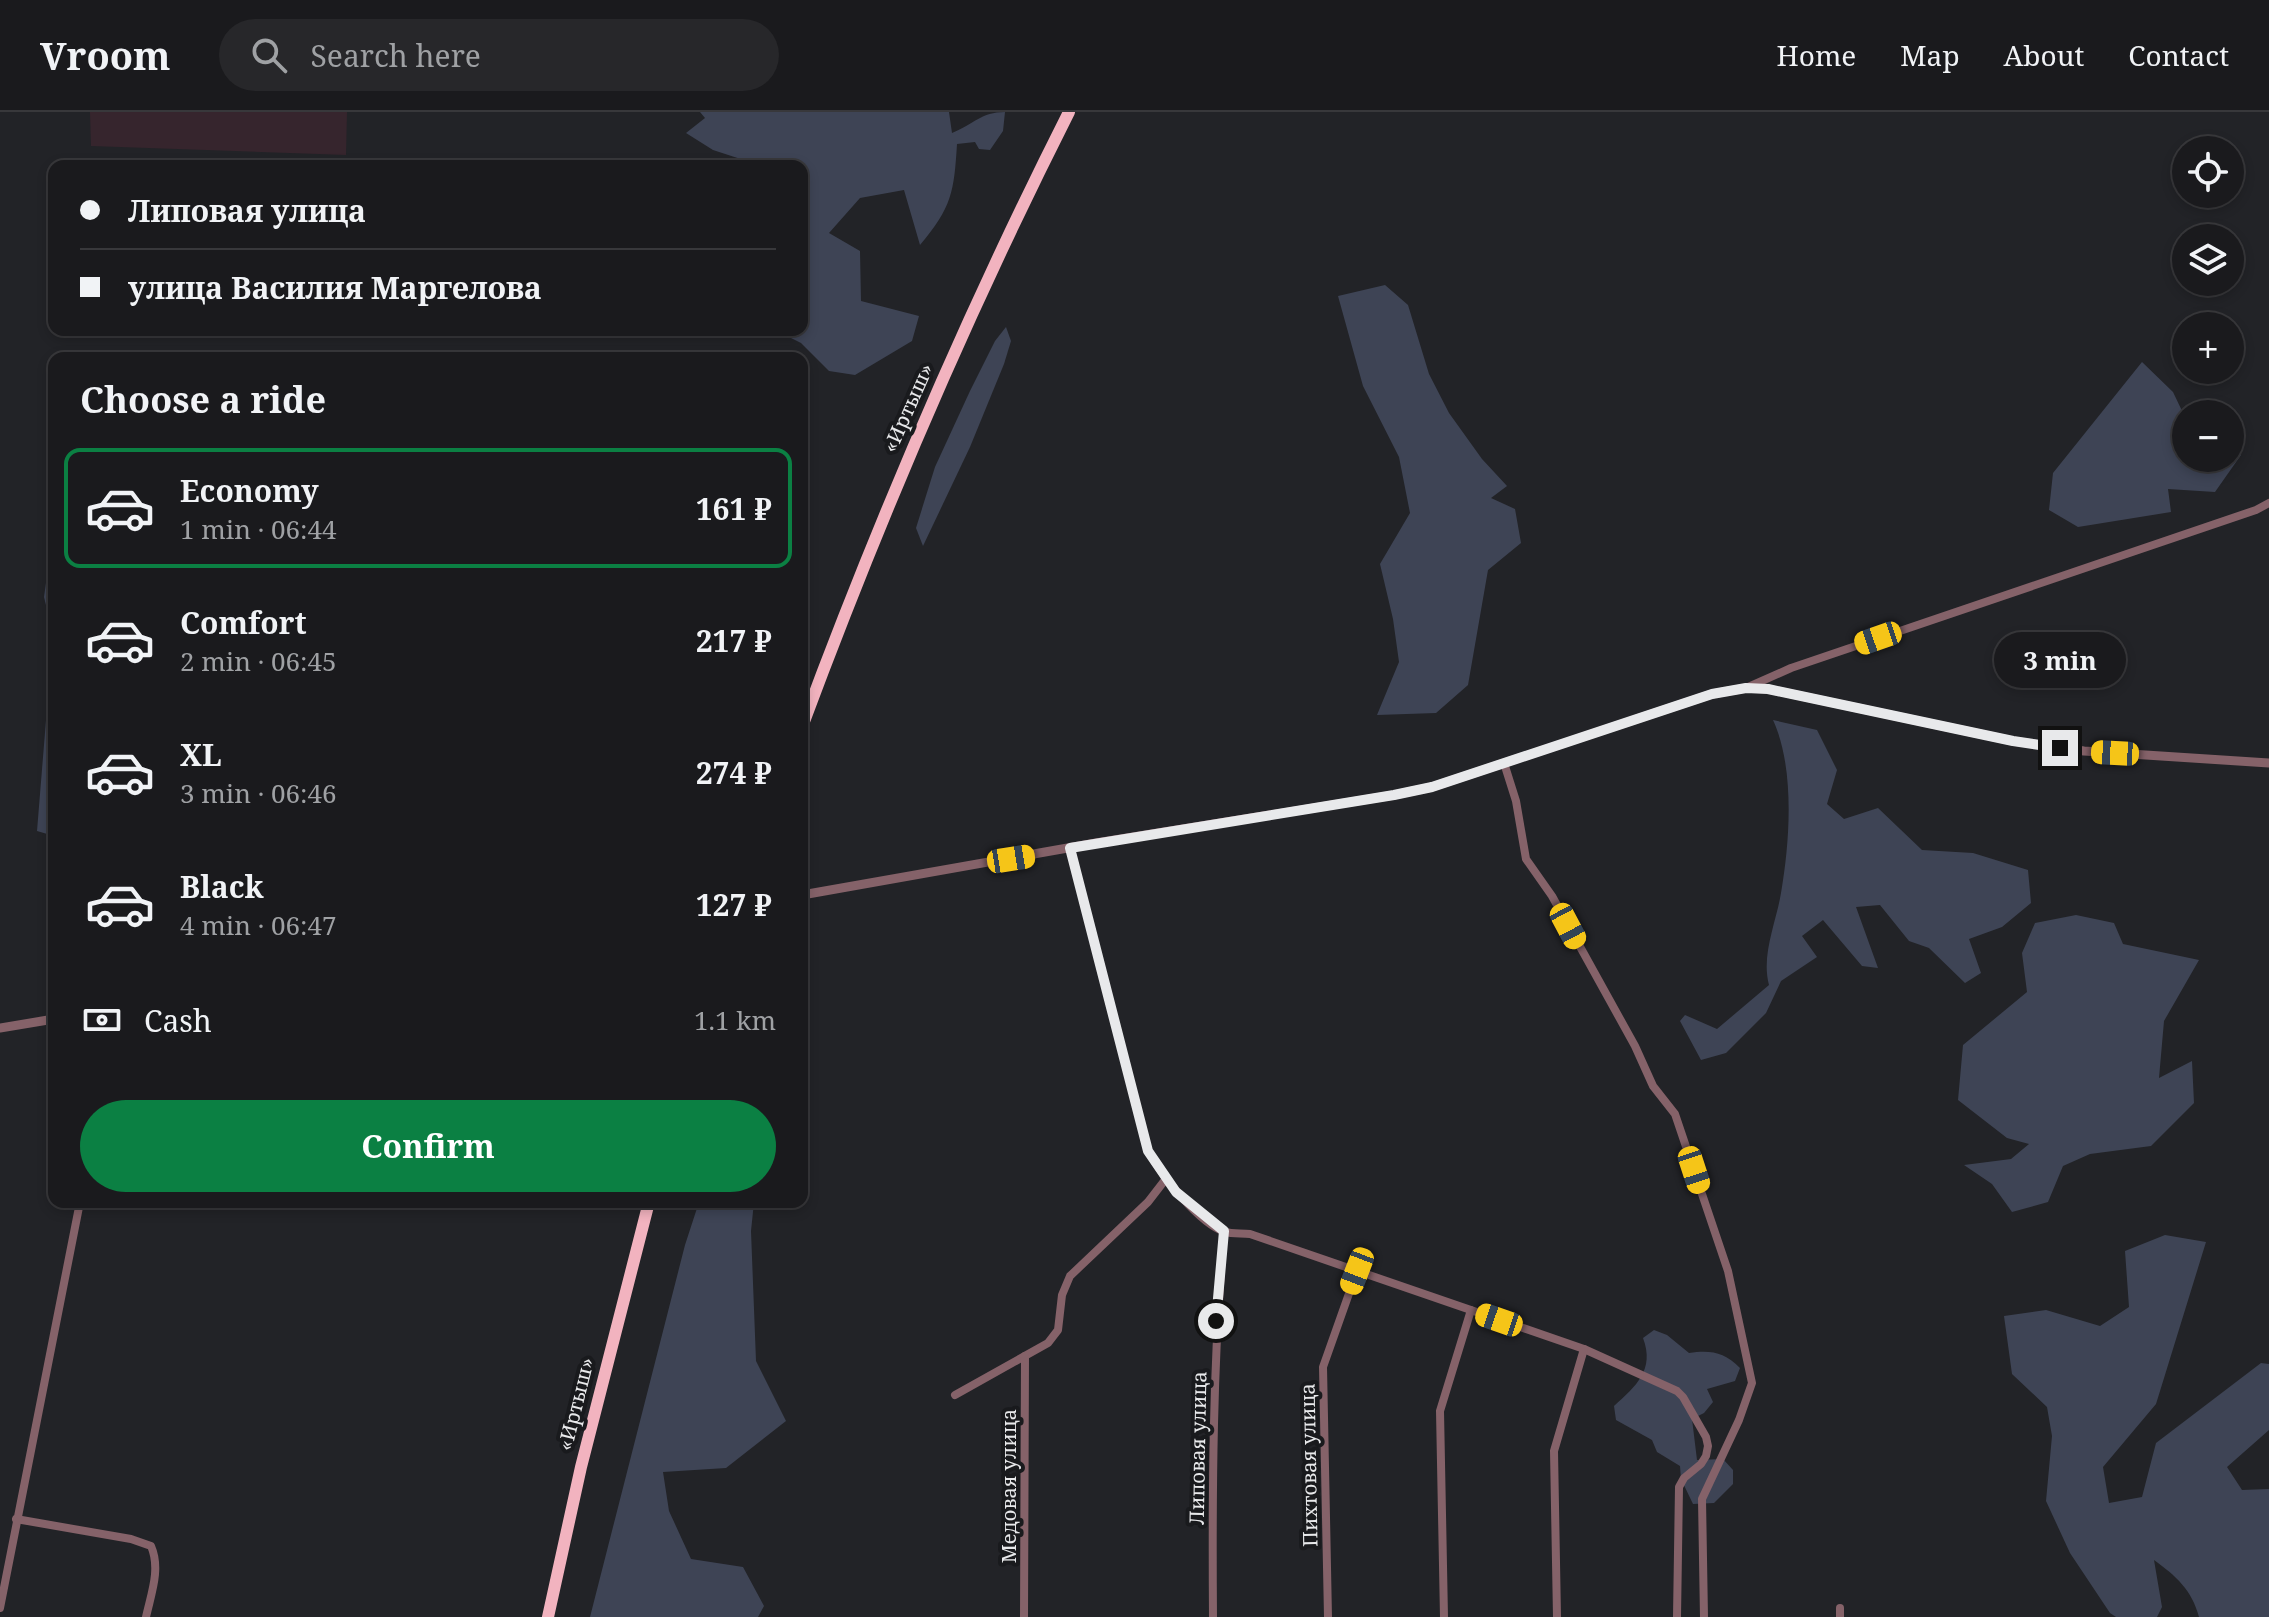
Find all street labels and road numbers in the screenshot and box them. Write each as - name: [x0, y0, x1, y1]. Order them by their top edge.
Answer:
- street label: «Иртыш»: [876, 359, 939, 457]
- street label: «Иртыш»: [551, 1354, 600, 1453]
- street label: Липовая улица: [1183, 1371, 1212, 1525]
- street label: Пихтовая улица: [1294, 1383, 1323, 1547]
- street label: Медовая улица: [995, 1409, 1022, 1563]

